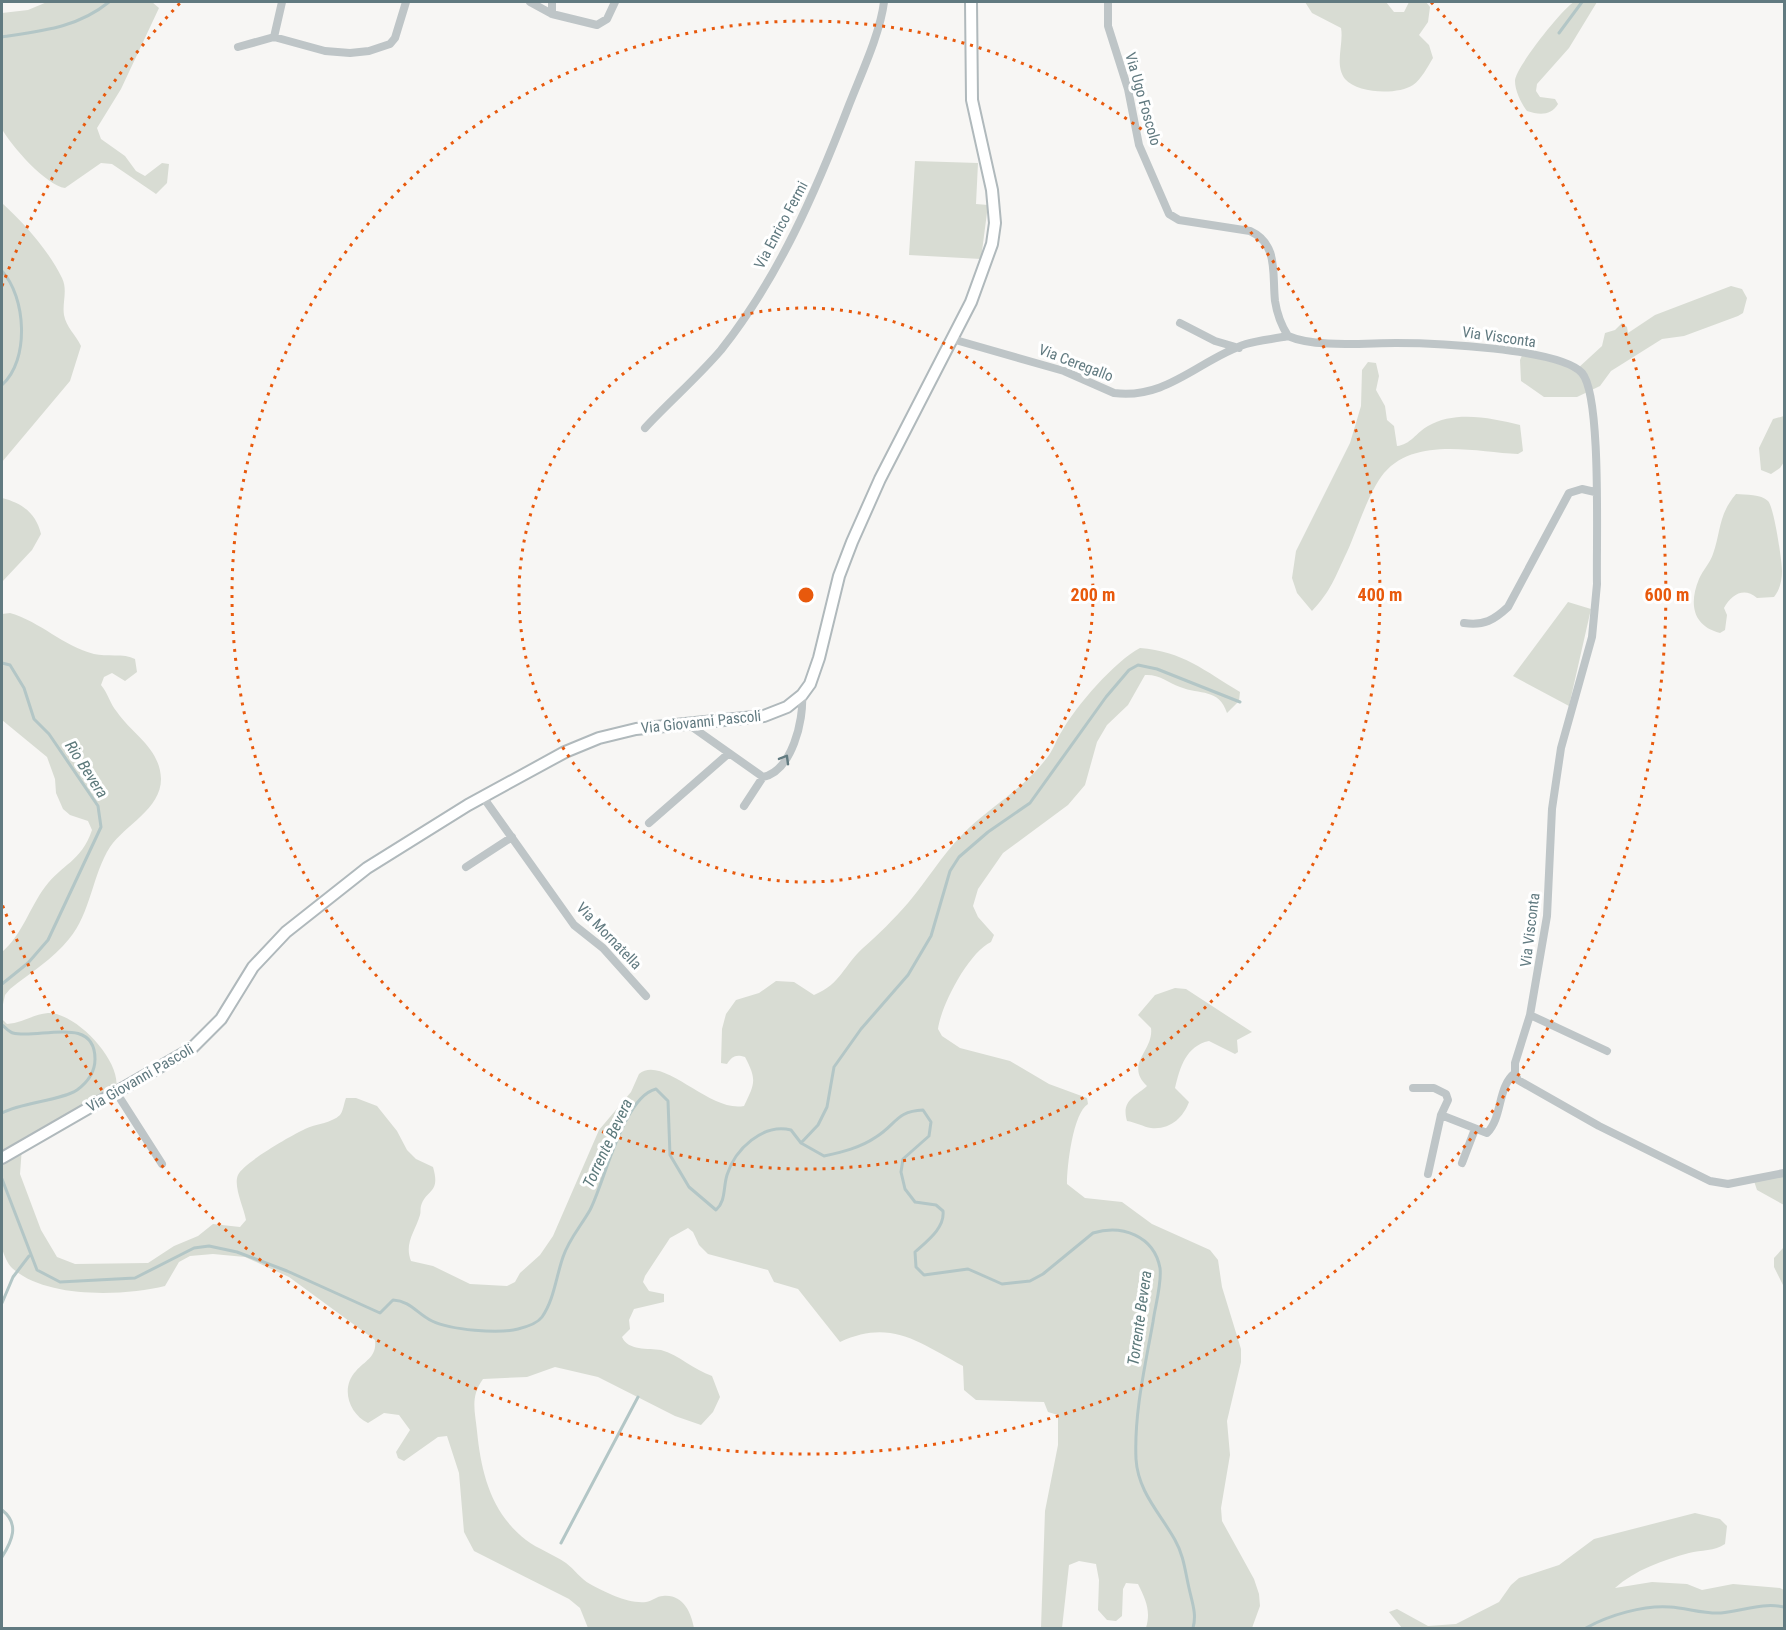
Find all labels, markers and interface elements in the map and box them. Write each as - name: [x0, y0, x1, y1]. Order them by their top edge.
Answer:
- street label: Via Ugo Foscolo: [1121, 50, 1165, 148]
- street label: Via Enrico Fermi: [750, 178, 812, 272]
- street label: Via Visconta: [1461, 323, 1537, 351]
- street label: Via Ceregallo: [1036, 341, 1116, 385]
- text: 200 m: [1071, 584, 1115, 605]
- text: 400 m: [1358, 584, 1402, 605]
- text: 600 m: [1645, 584, 1689, 605]
- centre of rings: [796, 585, 816, 605]
- street label: Via Giovanni Pascoli: [640, 707, 762, 737]
- water label: Rio Bevera: [61, 737, 112, 802]
- one-way arrow: [777, 755, 789, 765]
- street label: Via Visconta: [1517, 892, 1543, 968]
- street label: Via Mornatella: [573, 899, 645, 973]
- street label: Via Giovanni Pascoli: [83, 1040, 197, 1116]
- water label: Torrente Bevera: [579, 1096, 636, 1191]
- water label: Torrente Bevera: [1123, 1269, 1156, 1367]

